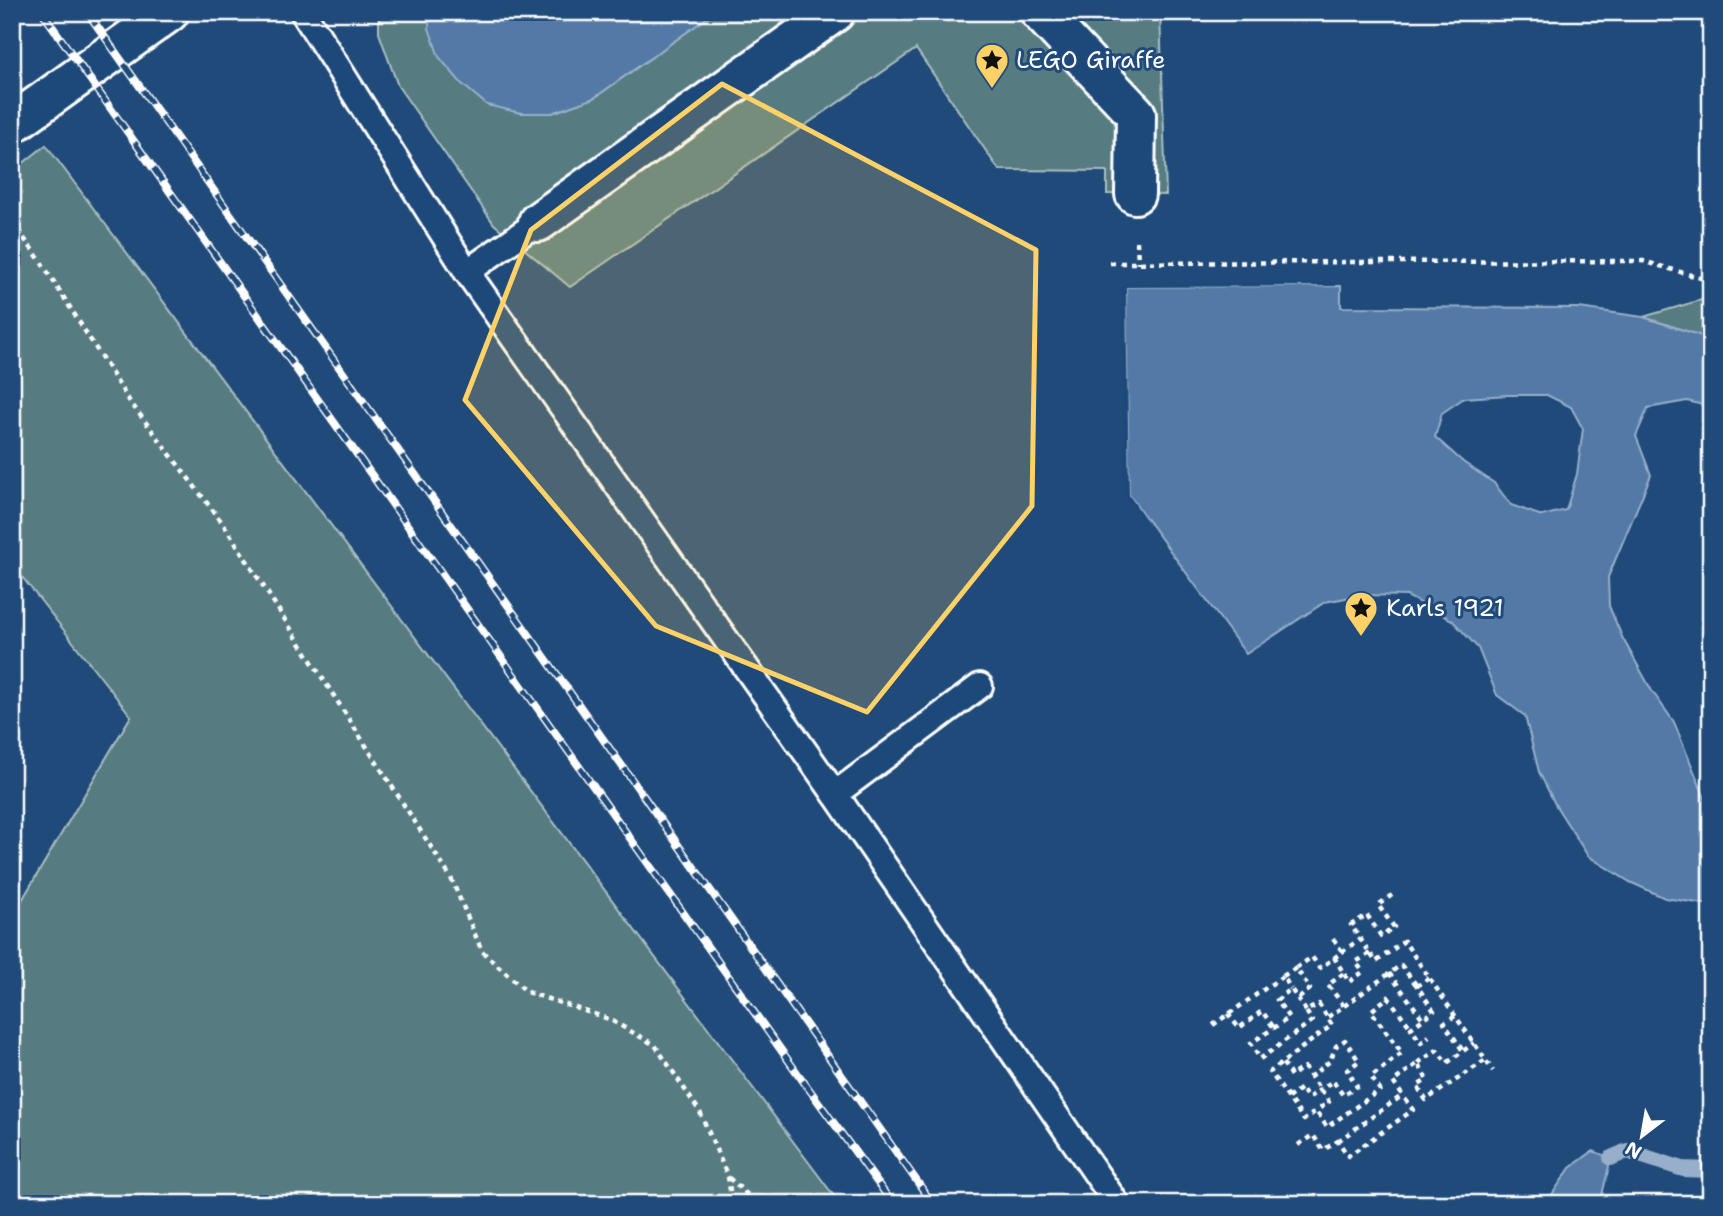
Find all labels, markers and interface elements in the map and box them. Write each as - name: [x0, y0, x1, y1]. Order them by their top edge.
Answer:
- place icon: LEGO Giraffe: [973, 41, 1011, 90]
- place label: LEGO Giraffe: [1016, 44, 1166, 76]
- place icon: Karls 1921: [1342, 589, 1380, 638]
- place label: Karls 1921: [1386, 592, 1504, 624]
- north arrow: [1608, 1100, 1678, 1170]
- text: N: [1621, 1136, 1646, 1165]

